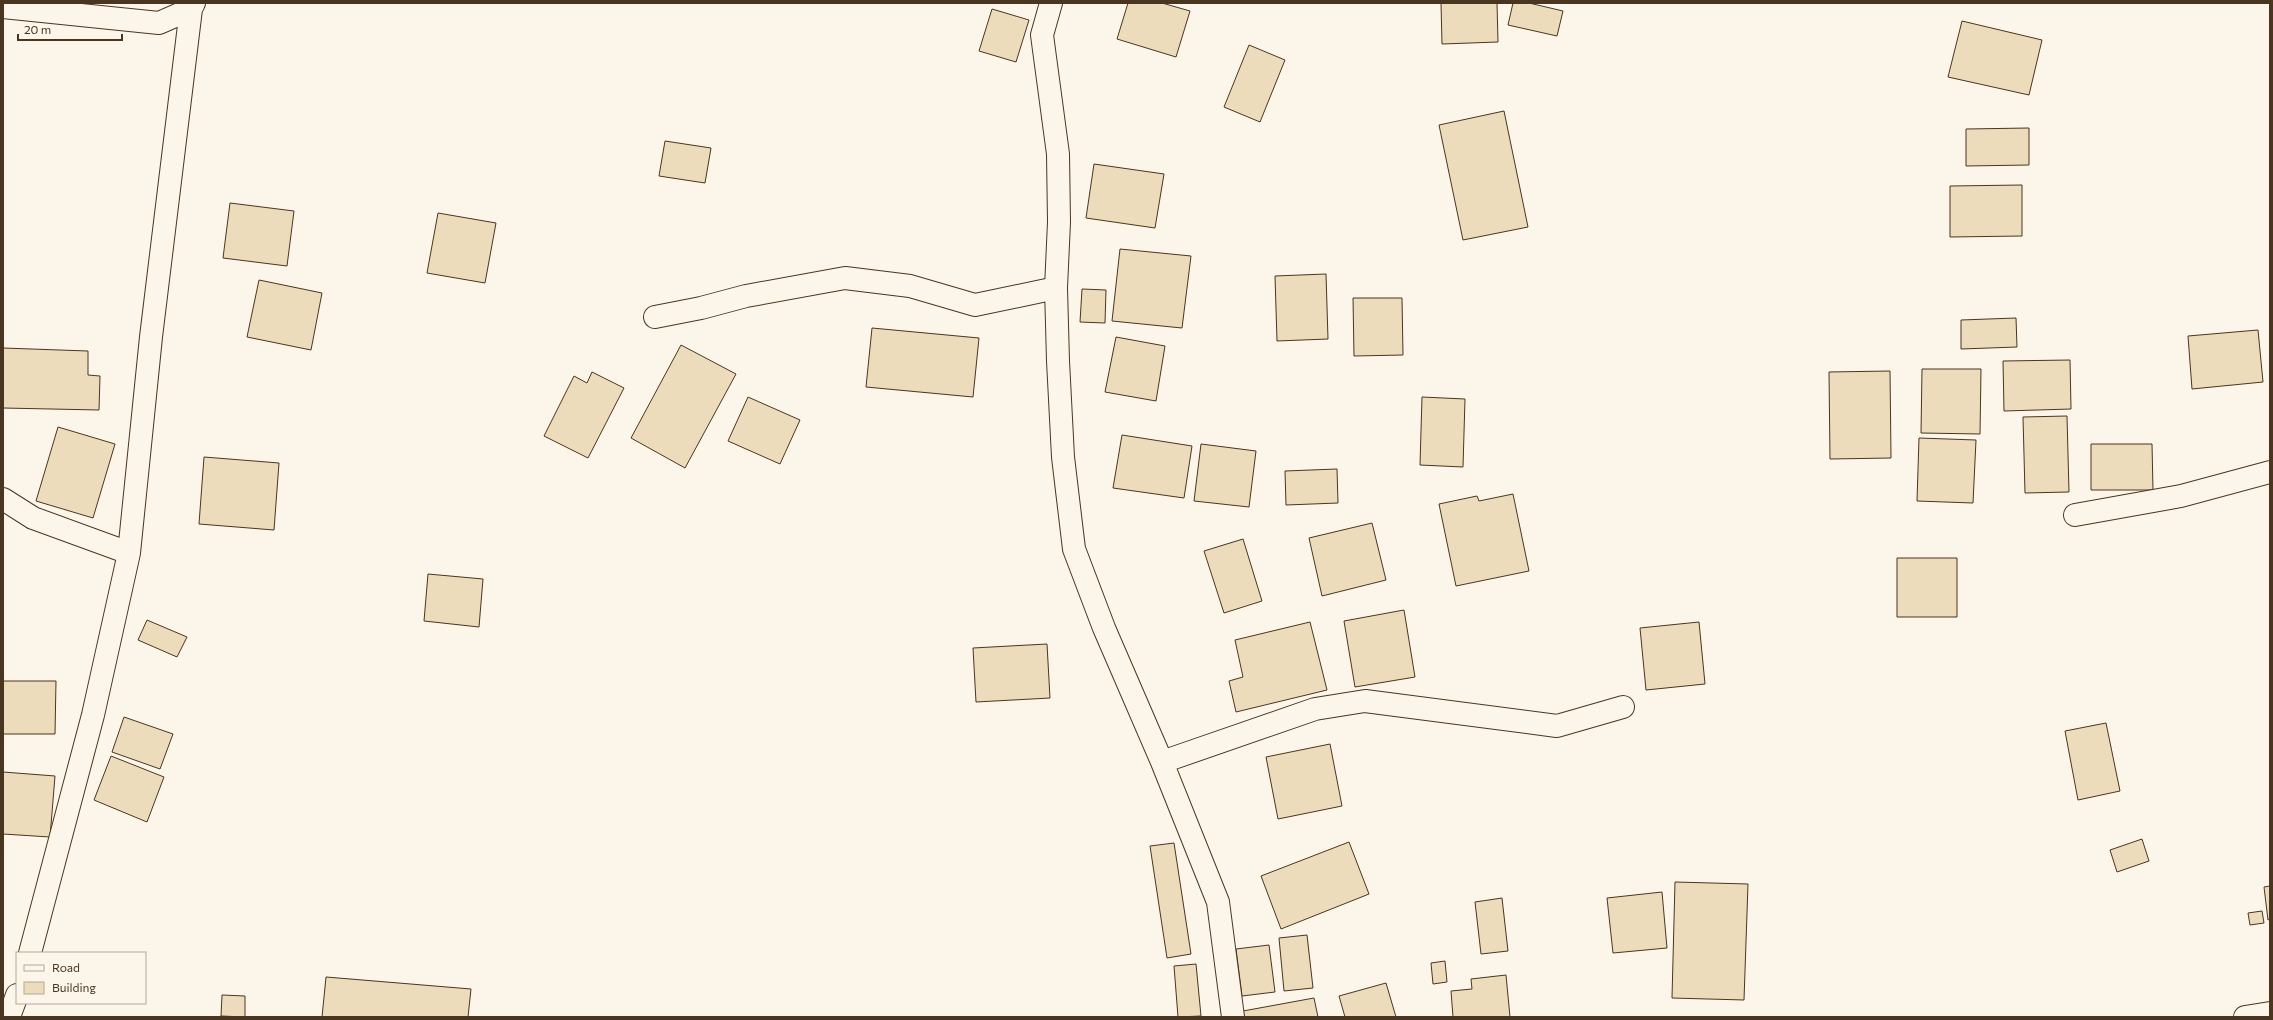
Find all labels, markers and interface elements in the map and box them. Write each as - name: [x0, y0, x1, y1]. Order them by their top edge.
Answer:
- scale bar: [18, 16, 122, 42]
- text: 20 m: [24, 22, 51, 36]
- legend: [16, 952, 146, 1004]
- text: Road: [52, 960, 80, 974]
- text: Building: [52, 980, 96, 994]

